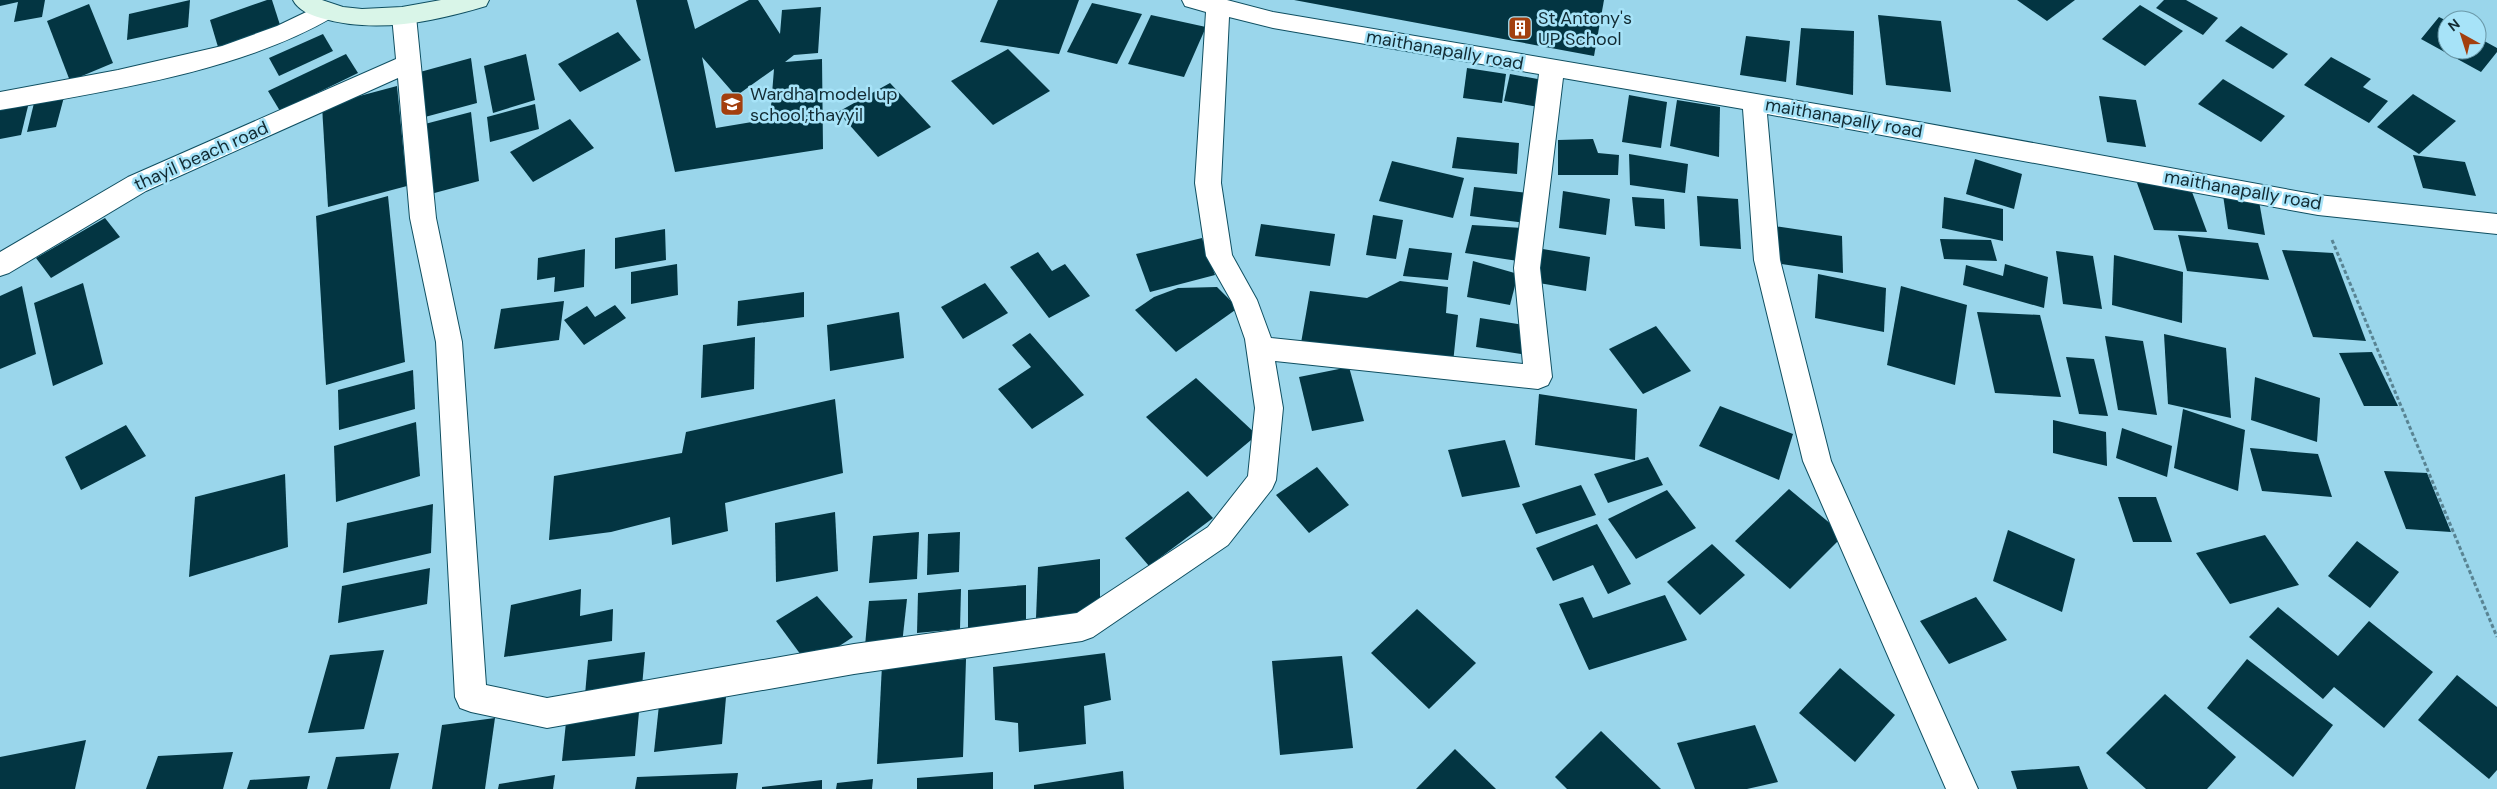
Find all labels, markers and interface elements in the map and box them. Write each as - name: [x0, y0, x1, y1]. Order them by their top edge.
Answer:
- place label: St Antony's UP School: [1538, 6, 1632, 51]
- north arrow: [2437, 10, 2487, 60]
- building icon: St Antony's UP School: [1507, 15, 1533, 41]
- text: N: [2444, 15, 2463, 35]
- street label: maithanapally road: [1364, 24, 1526, 76]
- place label: Wardha model up school,thayyil: [750, 82, 897, 127]
- school or university icon: Wardha model up school,thayyil: [719, 91, 745, 117]
- street label: maithanapally road: [1763, 92, 1925, 144]
- street label: thayil beach road: [130, 116, 272, 196]
- street label: maithanapally road: [2162, 164, 2324, 216]

